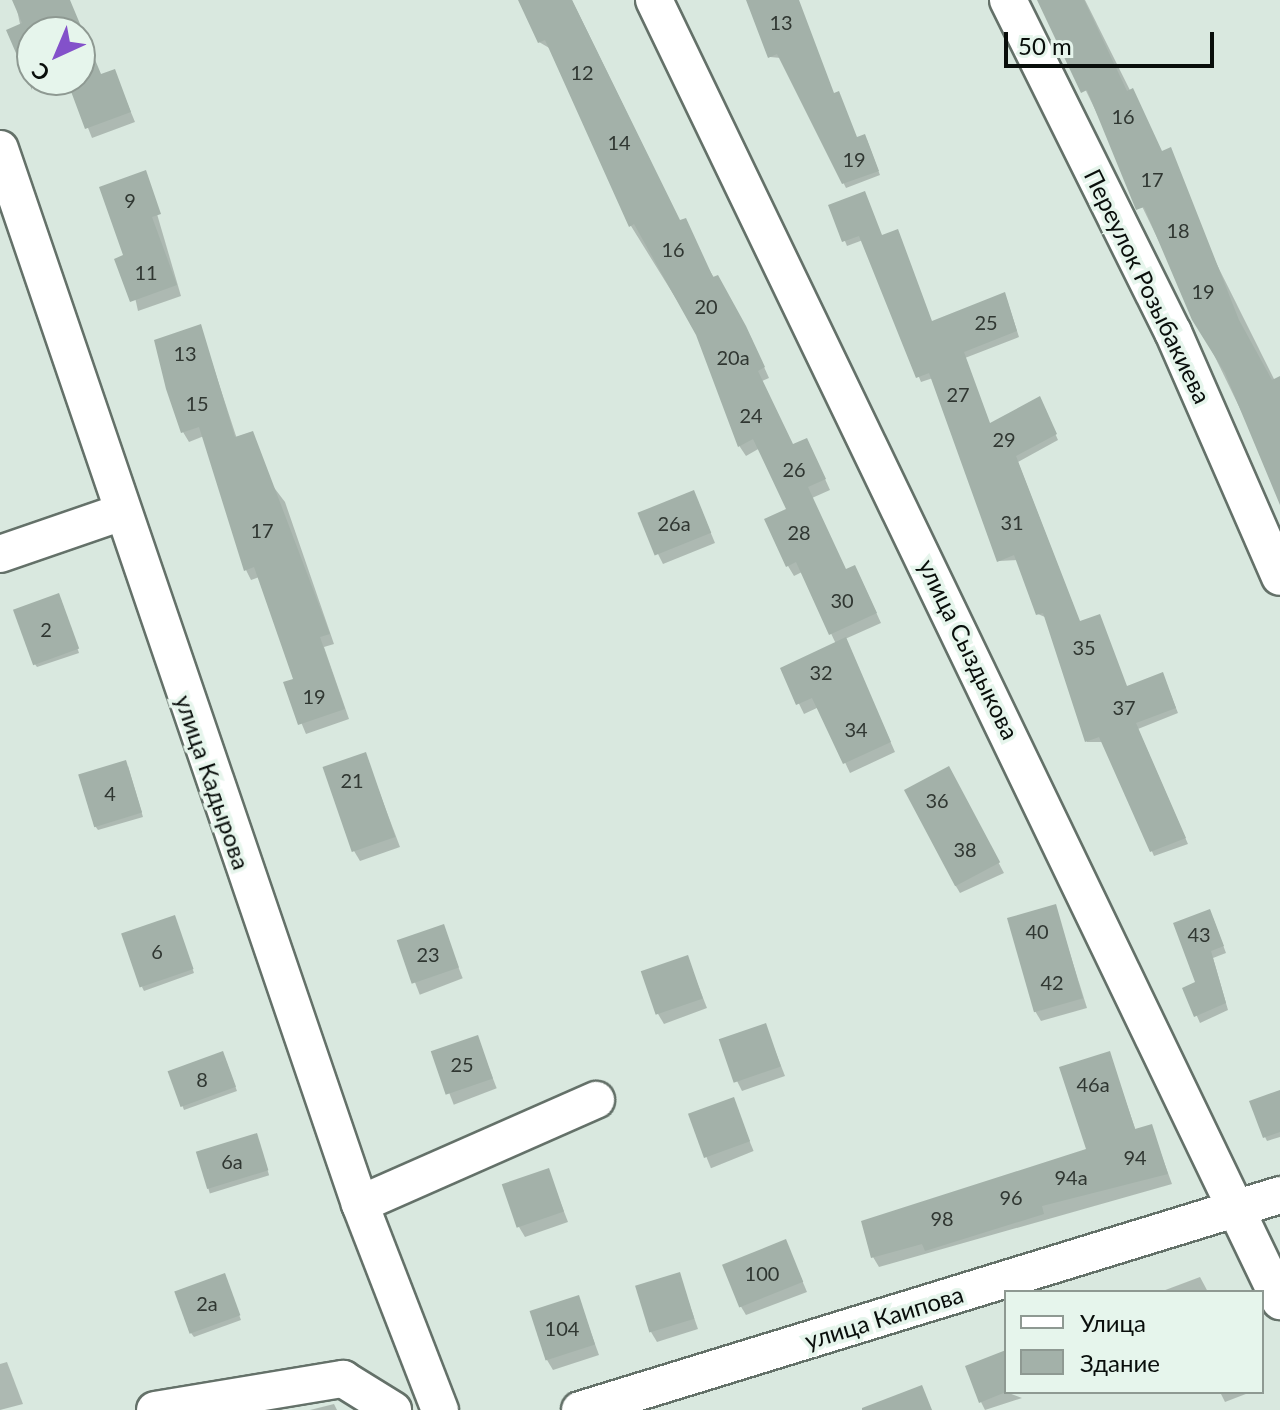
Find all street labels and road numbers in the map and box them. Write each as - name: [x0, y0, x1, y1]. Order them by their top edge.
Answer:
- street label: Переулок Розыбакиева: [1079, 164, 1217, 408]
- street label: улица Сыздыкова: [913, 554, 1025, 744]
- street label: улица Кадырова: [170, 691, 256, 873]
- street label: улица Каипова: [801, 1279, 967, 1355]

